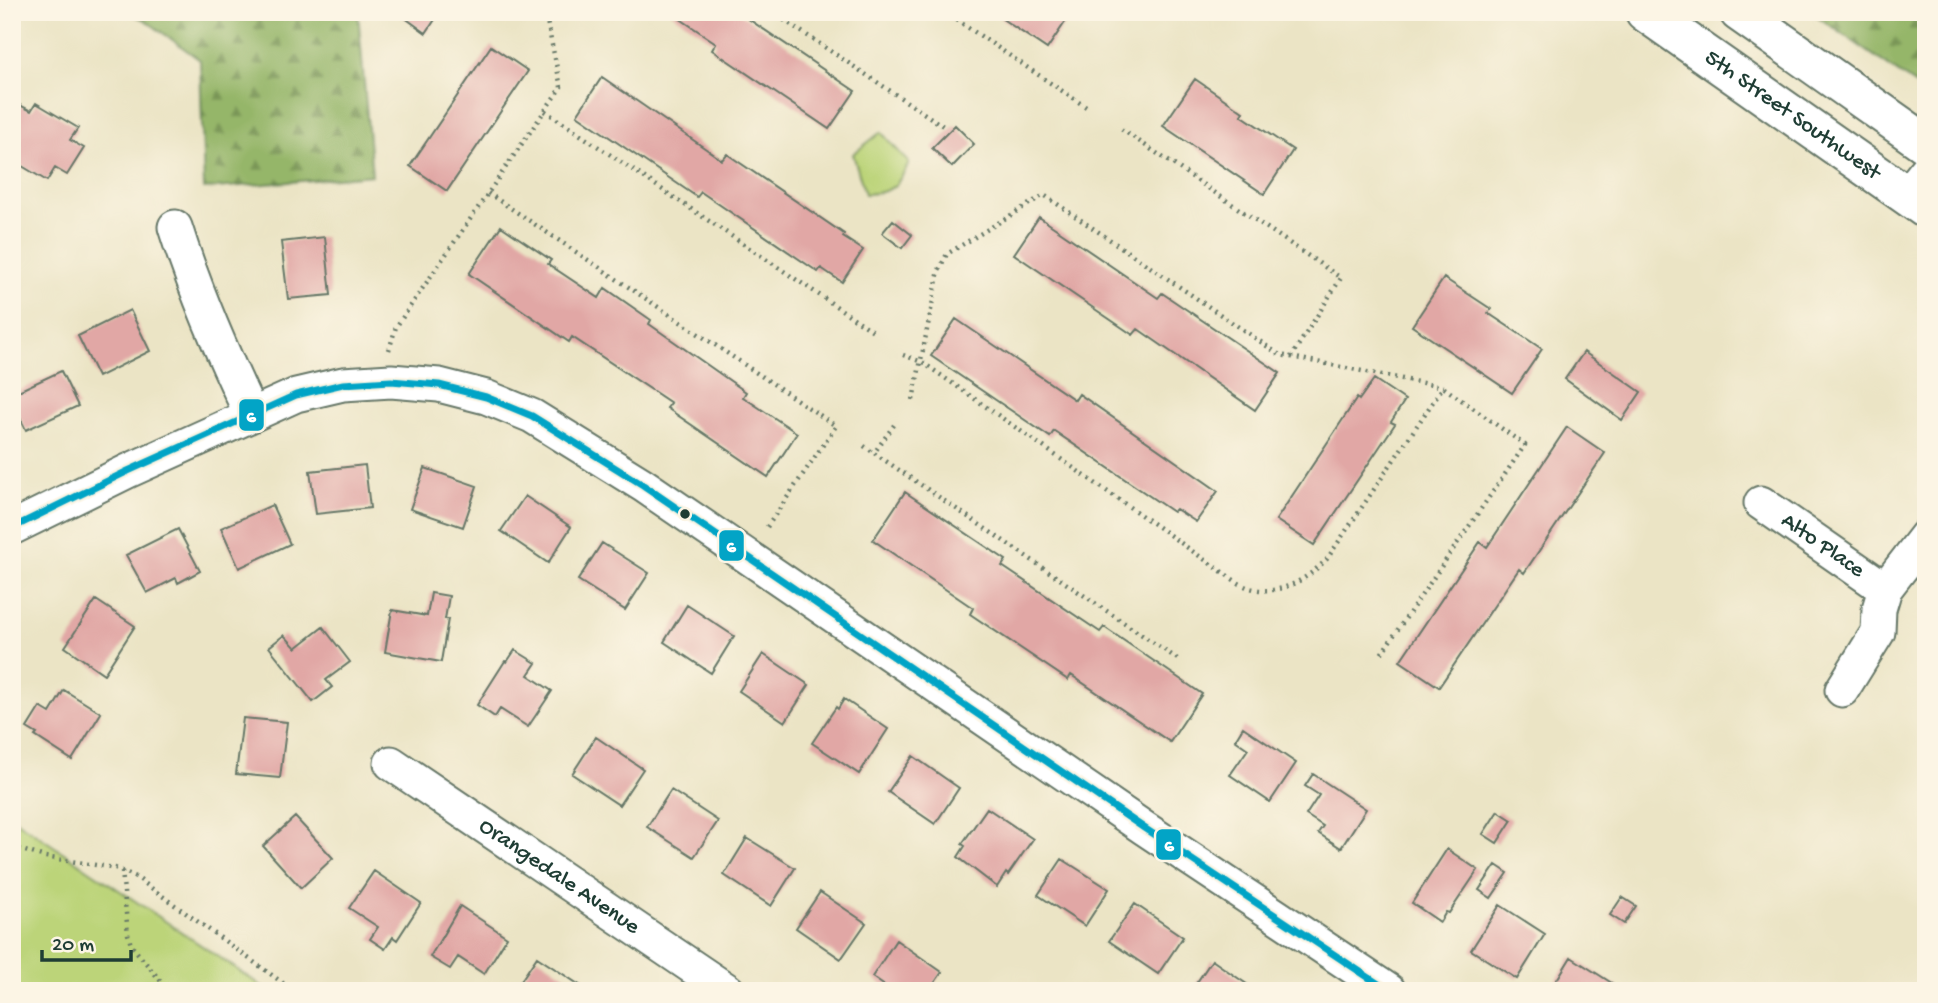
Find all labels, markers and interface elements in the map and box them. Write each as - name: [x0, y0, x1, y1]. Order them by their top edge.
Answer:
- street label: 5th Street Southwest: [1699, 44, 1887, 187]
- line badge: 6: [238, 398, 265, 432]
- text: 6: [246, 407, 256, 430]
- unlabelled marker: [678, 507, 692, 521]
- street label: Alto Place: [1776, 507, 1871, 585]
- line badge: 6: [718, 529, 745, 562]
- text: 6: [726, 537, 736, 560]
- street label: Orangedale Avenue: [473, 813, 646, 941]
- line badge: 6: [1155, 828, 1182, 861]
- text: 6: [1164, 836, 1174, 859]
- scale bar: [42, 919, 131, 963]
- text: 20 m: [52, 934, 94, 959]

